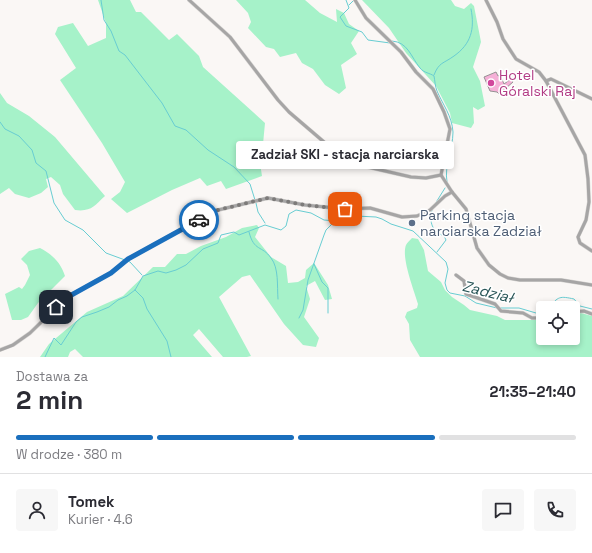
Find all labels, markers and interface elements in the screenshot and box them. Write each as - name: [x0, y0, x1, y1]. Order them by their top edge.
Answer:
- place label: Hotel Góralski Raj: [499, 66, 576, 100]
- marker: Hotel Góralski Raj: [486, 78, 496, 88]
- callout: Zadział SKI - stacja narciarska: [236, 141, 454, 169]
- text: Zadział SKI - stacja narciarska: [251, 146, 439, 163]
- pin: [328, 192, 362, 226]
- icon: bag: [334, 198, 356, 220]
- courier: [179, 200, 219, 240]
- place label: Parking stacja narciarska Zadział: [420, 206, 542, 240]
- icon: car: [188, 209, 210, 231]
- marker: Parking stacja narciarska Zadział: [407, 218, 417, 228]
- water label: Zadział: [460, 276, 517, 307]
- pin: [39, 290, 73, 324]
- icon: home: [45, 296, 67, 318]
- map controls: [536, 301, 580, 345]
- button: locate: [536, 301, 580, 345]
- text: Dostawa za: [16, 368, 88, 385]
- text: 21:35–21:40: [490, 382, 576, 401]
- text: 2 min: [16, 383, 83, 417]
- text: W drodze · 380 m: [16, 446, 122, 463]
- button: person: [16, 489, 58, 531]
- button: chat: [482, 489, 524, 531]
- button: phone: [534, 489, 576, 531]
- text: Tomek: [68, 492, 115, 511]
- text: Kurier · 4.6: [68, 511, 133, 528]

